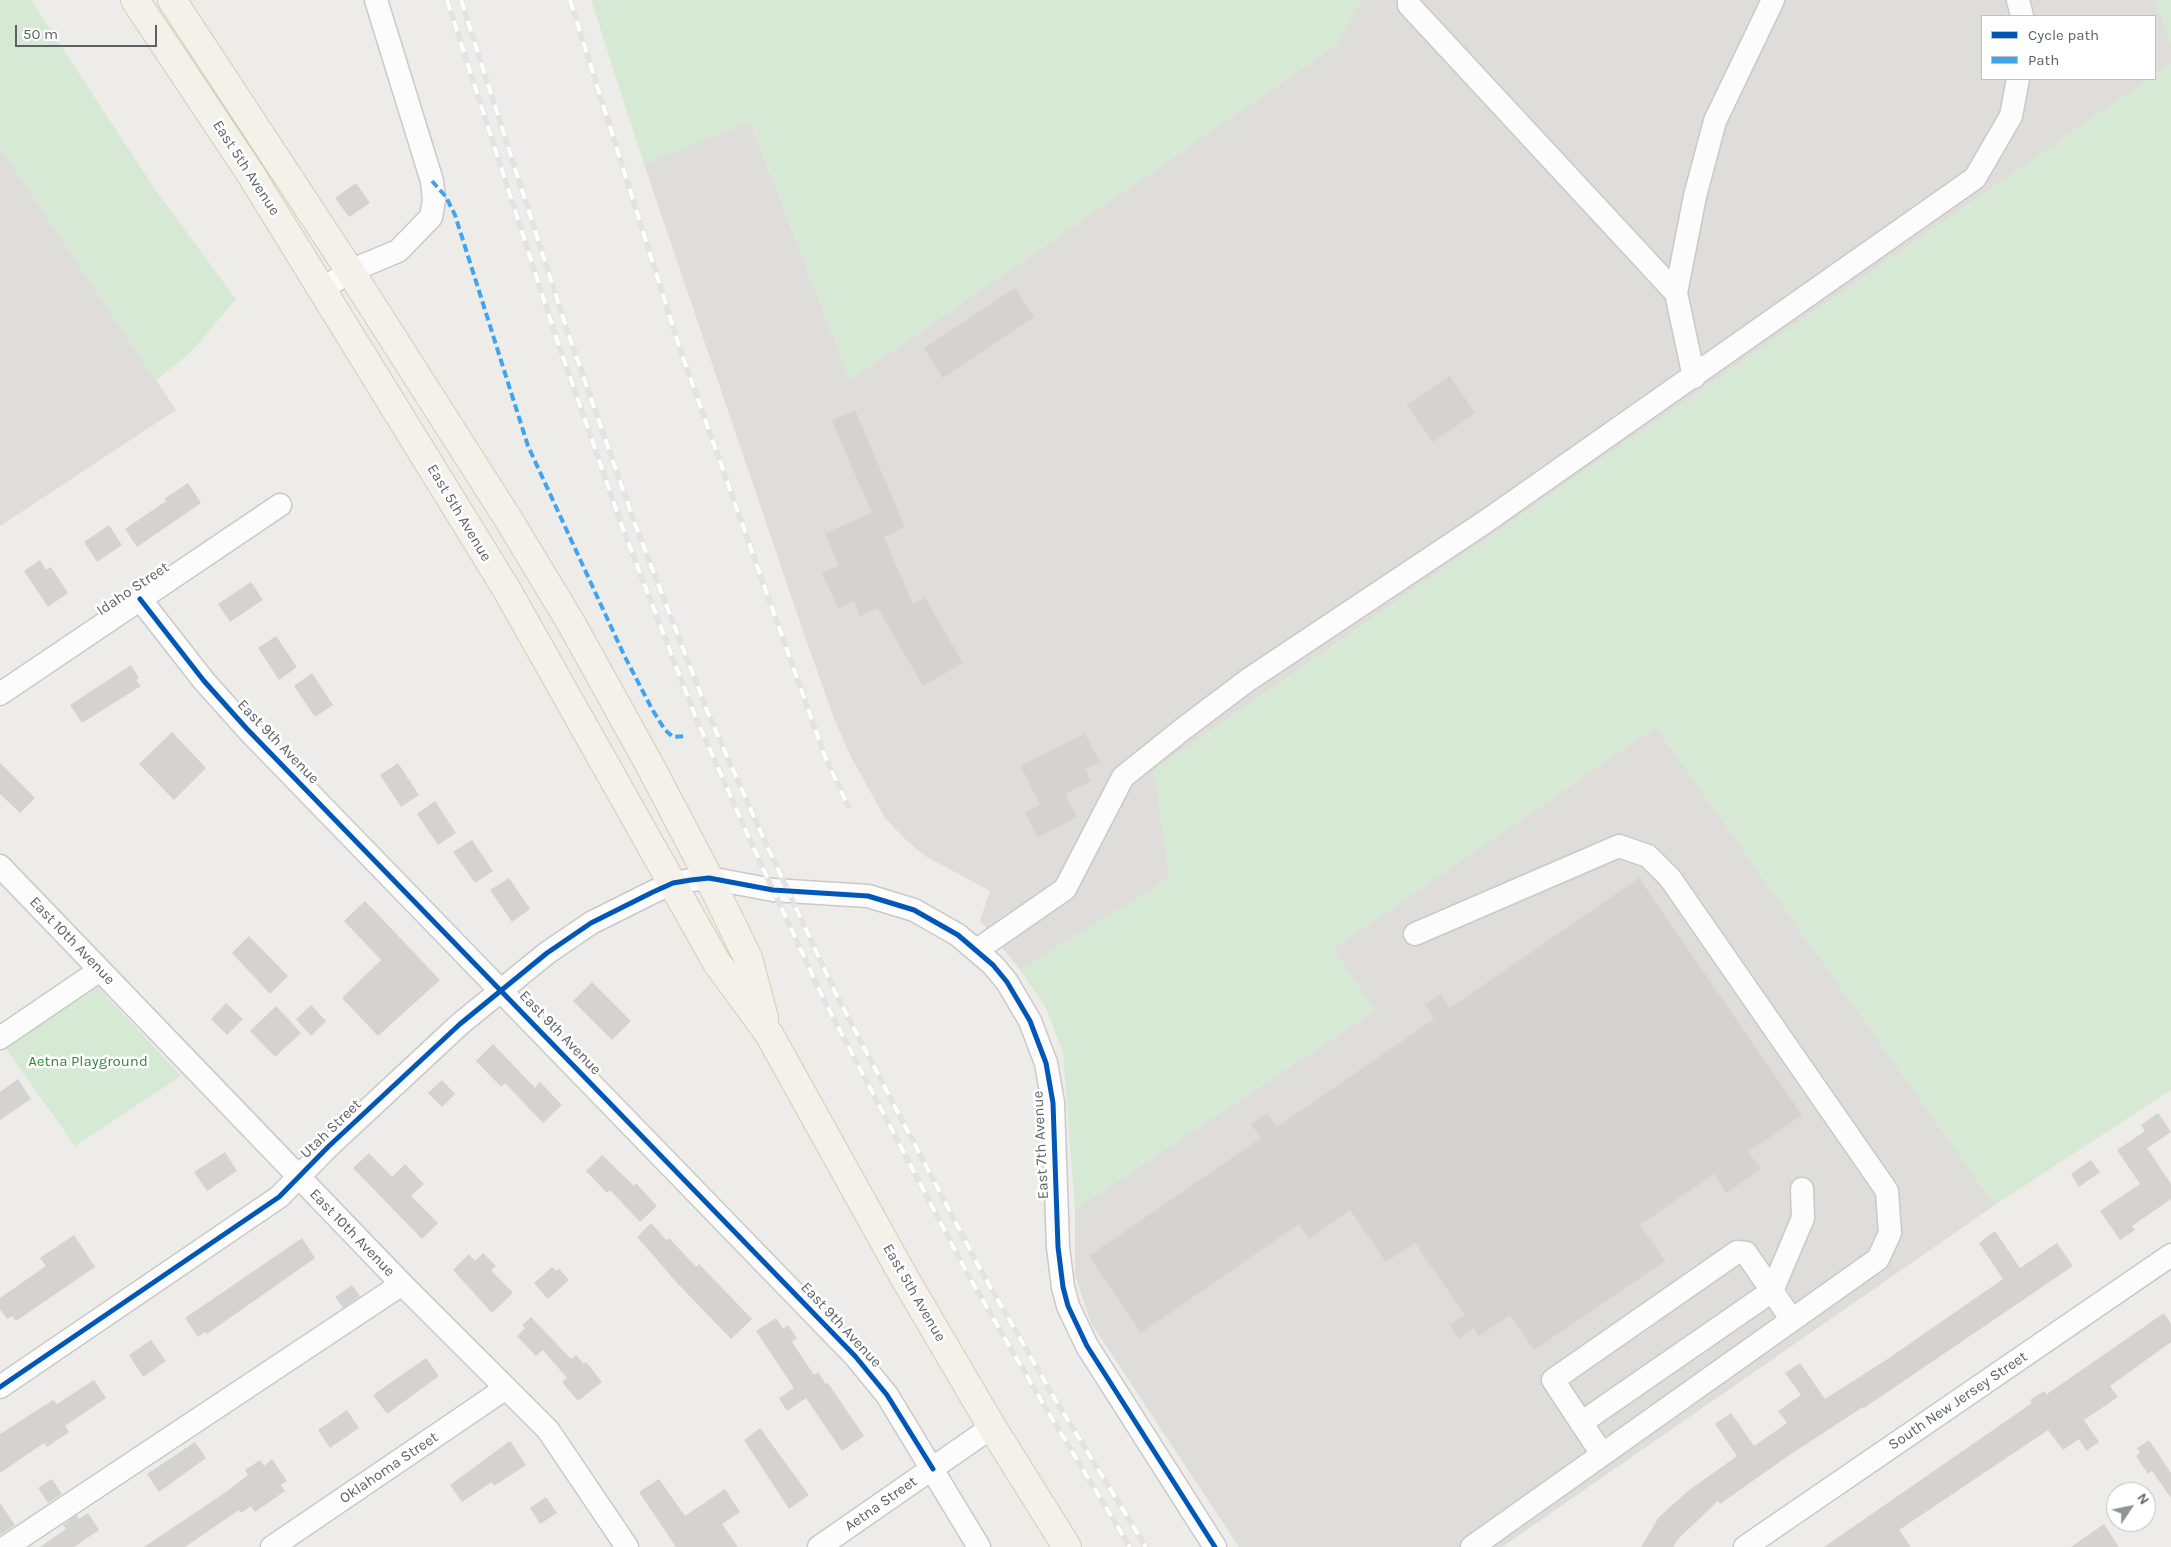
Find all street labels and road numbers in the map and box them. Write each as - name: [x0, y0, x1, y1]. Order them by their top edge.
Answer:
- street label: East 5th Avenue: [209, 117, 283, 219]
- street label: East 5th Avenue: [423, 461, 495, 565]
- street label: Idaho Street: [93, 558, 173, 620]
- street label: East 9th Avenue: [233, 696, 323, 788]
- street label: East 10th Avenue: [25, 893, 119, 989]
- street label: East 9th Avenue: [515, 987, 605, 1079]
- street label: East 7th Avenue: [1029, 1090, 1053, 1200]
- street label: Utah Street: [297, 1096, 365, 1162]
- street label: East 10th Avenue: [305, 1185, 399, 1281]
- street label: East 5th Avenue: [879, 1241, 949, 1345]
- street label: East 9th Avenue: [797, 1279, 885, 1371]
- street label: South New Jersey Street: [1885, 1348, 2031, 1454]
- street label: Oklahoma Street: [336, 1428, 442, 1508]
- street label: Aetna Street: [841, 1473, 921, 1535]

